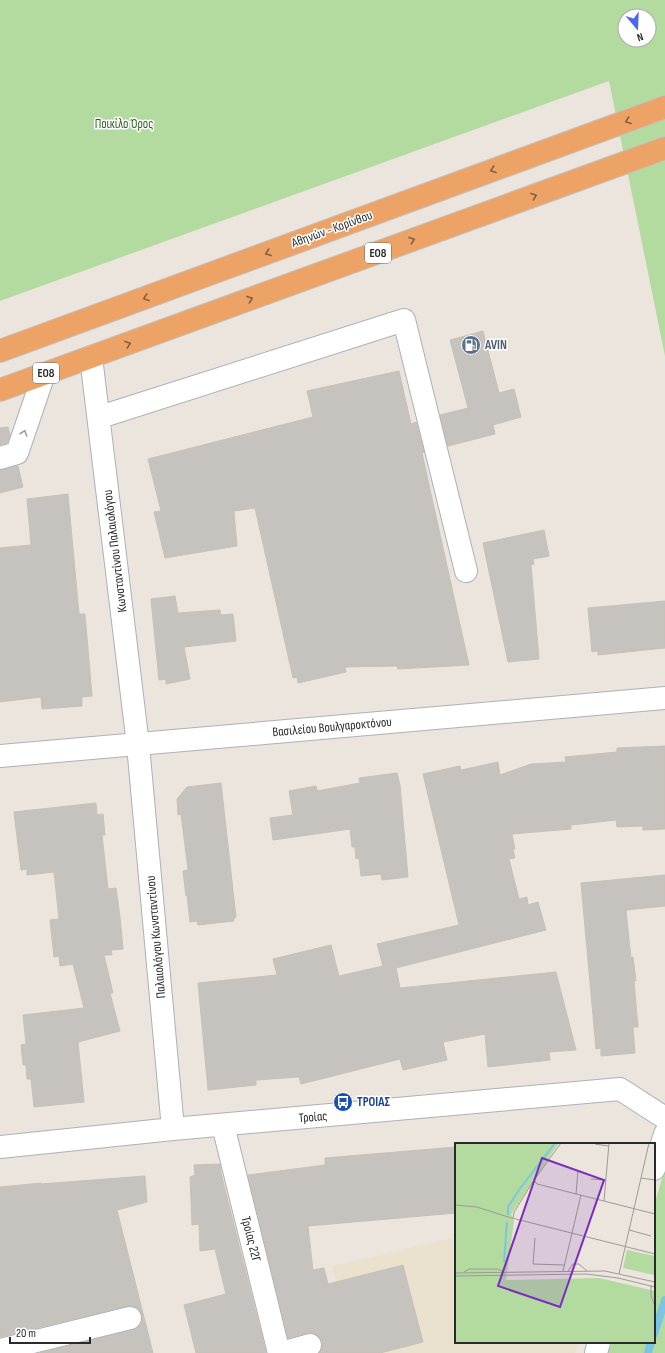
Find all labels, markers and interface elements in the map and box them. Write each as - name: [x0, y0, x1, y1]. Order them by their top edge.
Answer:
- north arrow: [617, 8, 657, 48]
- text: N: [635, 30, 645, 44]
- park label: Ποικίλο Όρος: [95, 116, 153, 132]
- one-way arrow: [625, 116, 632, 124]
- one-way arrow: [490, 165, 497, 174]
- one-way arrow: [530, 192, 537, 200]
- street label: Αθηνών - Κορίνθου: [288, 207, 375, 251]
- one-way arrow: [408, 237, 415, 245]
- road number: ΕΟ8: [365, 243, 391, 263]
- one-way arrow: [265, 248, 272, 256]
- one-way arrow: [143, 293, 150, 301]
- one-way arrow: [247, 296, 254, 304]
- fuel station icon: AVIN: [460, 334, 482, 356]
- place label: AVIN: [484, 337, 507, 353]
- one-way arrow: [125, 340, 132, 348]
- road number: ΕΟ8: [33, 363, 59, 383]
- one-way arrow: [19, 430, 28, 437]
- street label: Κωνσταντίνου Παλαιολόγου: [100, 489, 130, 613]
- street label: Βασιλείου Βουλγαροκτόνου: [272, 714, 392, 740]
- street label: Παλαιολόγου Κωνσταντίνου: [143, 875, 169, 999]
- bus stop icon: ΤΡΟΙΑΣ: [332, 1091, 354, 1113]
- place label: ΤΡΟΙΑΣ: [357, 1094, 390, 1110]
- street label: Τροίας: [298, 1108, 328, 1126]
- inset map: [455, 1143, 655, 1343]
- street label: Τροίας 22Γ: [238, 1215, 264, 1264]
- scale bar: [10, 1319, 90, 1345]
- text: 20 m: [16, 1326, 36, 1341]

